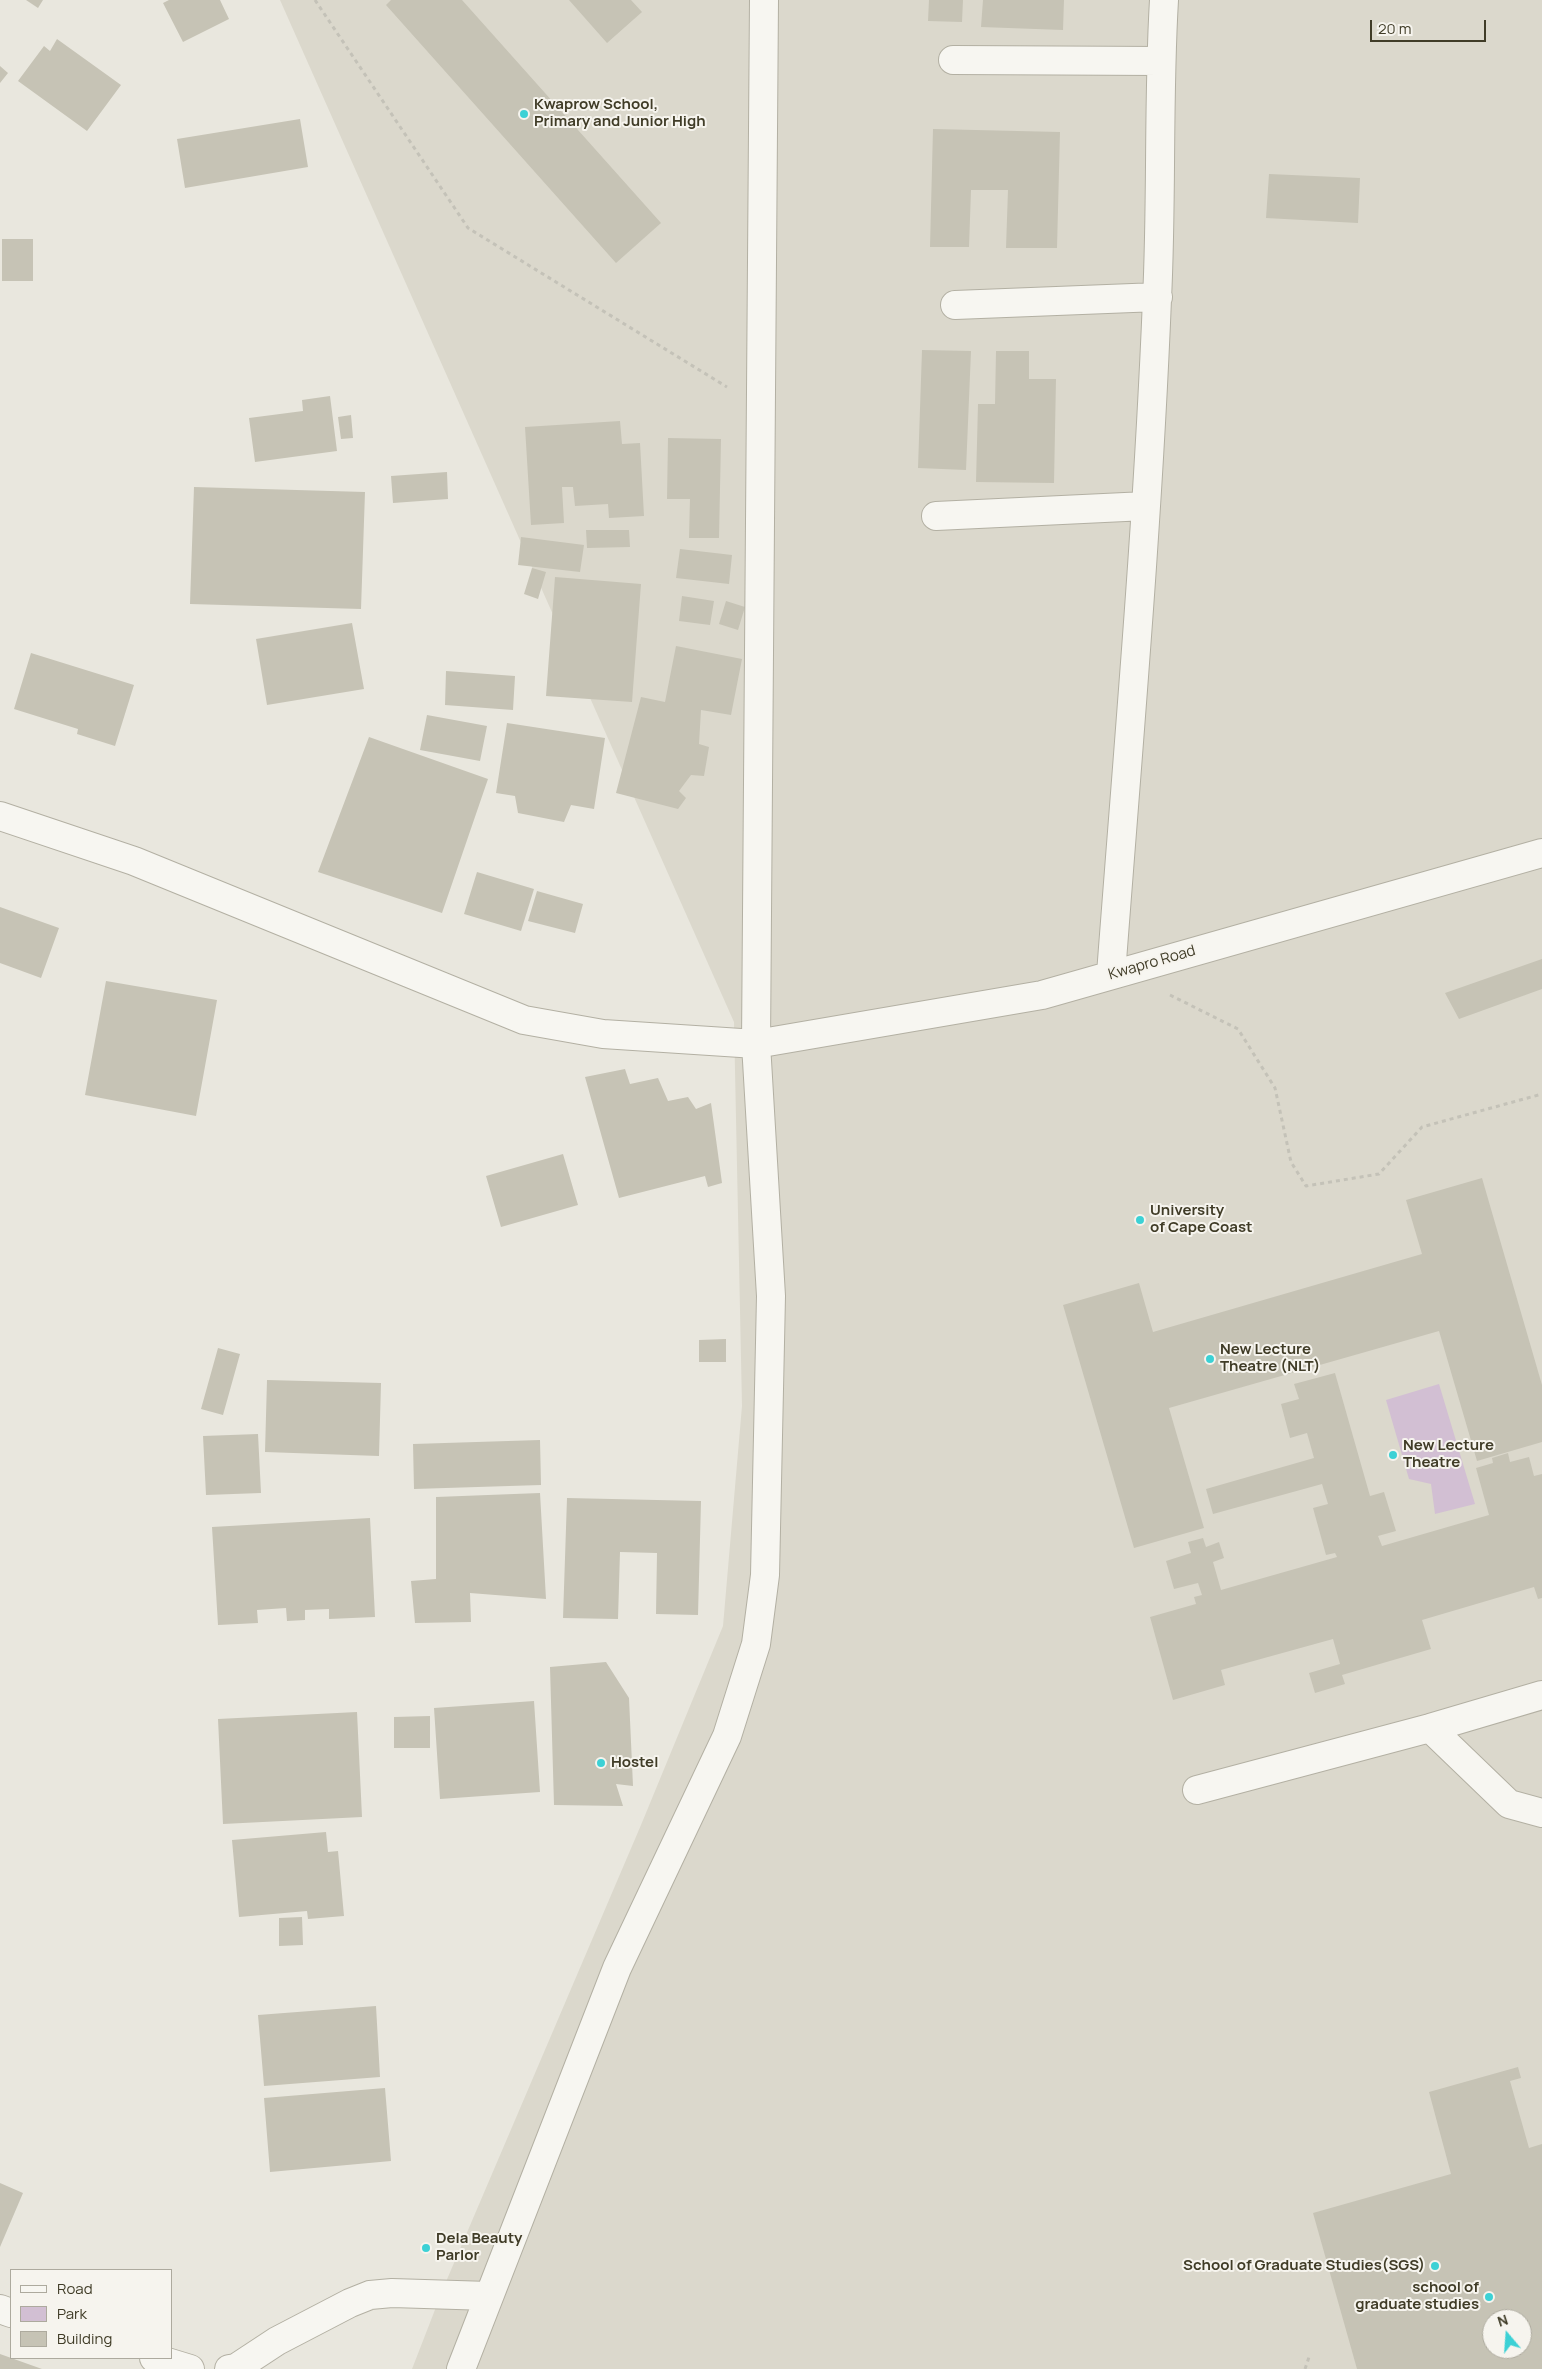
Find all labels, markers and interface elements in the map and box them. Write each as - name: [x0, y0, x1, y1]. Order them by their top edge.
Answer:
- scale bar: [1372, 10, 1488, 42]
- text: 20 m: [1378, 18, 1411, 39]
- place label: Kwaprow School, Primary and Junior High: [534, 96, 706, 131]
- marker: Kwaprow School, Primary and Junior High: [518, 108, 530, 120]
- street label: Kwapro Road: [1106, 942, 1198, 984]
- place label: University of Cape Coast: [1150, 1202, 1253, 1237]
- marker: University of Cape Coast: [1134, 1214, 1146, 1226]
- place label: New Lecture Theatre (NLT): [1220, 1341, 1320, 1376]
- marker: New Lecture Theatre (NLT): [1204, 1353, 1216, 1365]
- place label: New Lecture Theatre: [1403, 1437, 1494, 1472]
- marker: New Lecture Theatre: [1387, 1449, 1399, 1461]
- place label: Hostel: [611, 1754, 658, 1772]
- marker: Hostel: [595, 1757, 607, 1769]
- place label: Dela Beauty Parlor: [436, 2230, 522, 2265]
- marker: Dela Beauty Parlor: [420, 2242, 432, 2254]
- place label: School of Graduate Studies(SGS): [1183, 2257, 1425, 2275]
- marker: School of Graduate Studies(SGS): [1429, 2260, 1441, 2272]
- legend: [10, 2269, 172, 2359]
- text: Road: [57, 2278, 93, 2299]
- place label: school of graduate studies: [1355, 2279, 1479, 2314]
- marker: school of graduate studies: [1483, 2291, 1495, 2303]
- text: Park: [57, 2303, 87, 2324]
- north arrow: [1482, 2309, 1532, 2359]
- text: N: [1495, 2310, 1510, 2331]
- text: Building: [57, 2328, 112, 2349]

